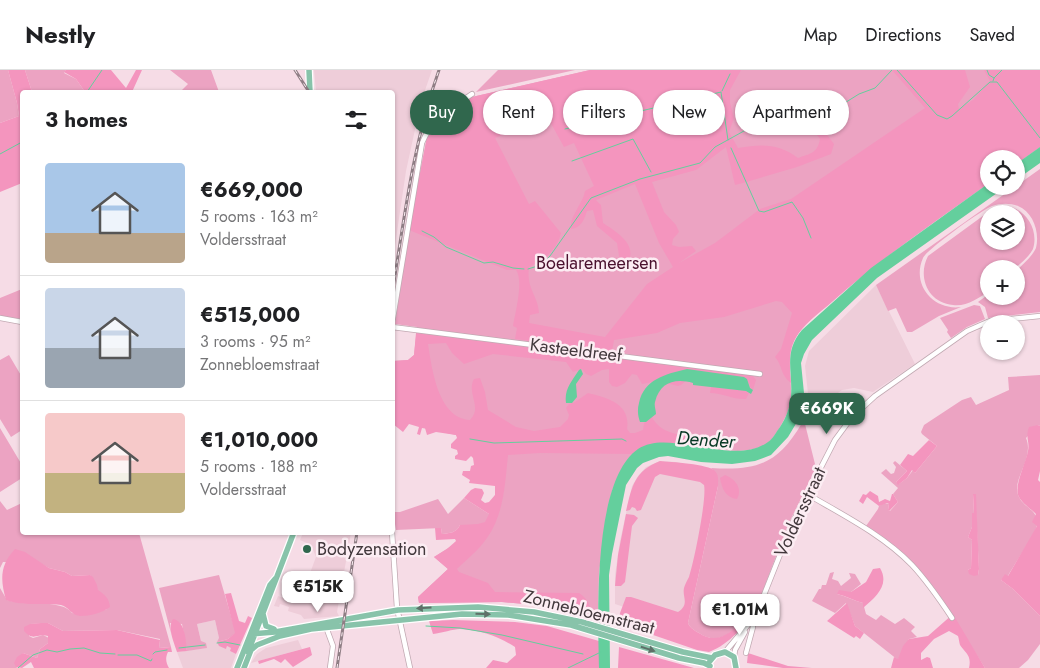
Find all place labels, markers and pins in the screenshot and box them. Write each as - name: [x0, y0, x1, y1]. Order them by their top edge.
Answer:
- pin: €669K: [792, 392, 862, 435]
- place label: Bodyzensation: [317, 536, 427, 562]
- marker: Bodyzensation: [301, 543, 313, 555]
- pin: €515K: [283, 570, 353, 613]
- pin: €1.01M: [699, 594, 781, 636]

